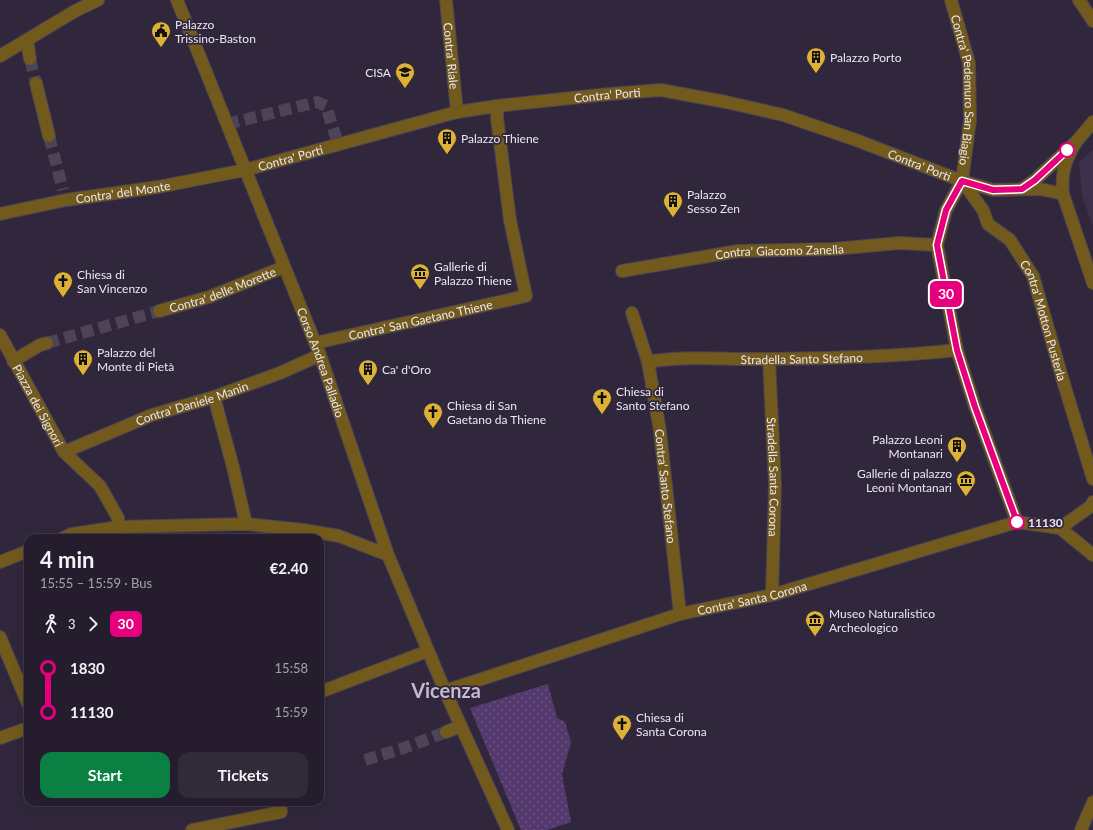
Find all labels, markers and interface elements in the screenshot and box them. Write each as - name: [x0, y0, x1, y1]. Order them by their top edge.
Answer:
- street label: Contra' Pedemuro San Biagio: [948, 13, 978, 167]
- place label: Palazzo Trissino-Baston: [175, 17, 256, 46]
- public building icon: Palazzo Trissino-Baston: [150, 20, 172, 48]
- street label: Contra' Riale: [441, 22, 462, 90]
- building icon: Palazzo Porto: [805, 46, 827, 74]
- place label: Palazzo Porto: [830, 50, 902, 65]
- school or university icon: CISA: [394, 61, 416, 89]
- place label: CISA: [365, 65, 392, 80]
- street label: Contra' Porti: [573, 84, 641, 105]
- building icon: Palazzo Thiene: [436, 127, 458, 155]
- place label: Palazzo Thiene: [461, 131, 539, 146]
- street label: Contra' Porti: [256, 142, 325, 174]
- unlabelled marker: [1059, 142, 1075, 158]
- street label: Contra' Porti: [886, 146, 953, 184]
- street label: Contra' del Monte: [75, 177, 171, 206]
- place label: Palazzo Sesso Zen: [687, 187, 740, 216]
- building icon: Palazzo Sesso Zen: [662, 190, 684, 218]
- street label: Contra' Giacomo Zanella: [714, 241, 844, 262]
- street label: Contra' Motton Pusterla: [1017, 257, 1070, 383]
- place label: Gallerie di Palazzo Thiene: [434, 259, 512, 288]
- museum icon: Gallerie di Palazzo Thiene: [409, 262, 431, 290]
- street label: Contra' delle Morette: [167, 264, 278, 315]
- place label: Chiesa di San Vincenzo: [77, 267, 147, 296]
- church icon: Chiesa di San Vincenzo: [52, 270, 74, 298]
- line badge: 30: [928, 281, 964, 307]
- text: 30: [938, 285, 954, 302]
- street label: Contra' San Gaetano Thiene: [347, 296, 494, 343]
- street label: Corso Andrea Palladio: [294, 305, 348, 419]
- place label: Palazzo del Monte di Pietà: [97, 345, 174, 374]
- building icon: Palazzo del Monte di Pietà: [72, 348, 94, 376]
- street label: Stradella Santo Stefano: [741, 349, 863, 367]
- building icon: Ca' d'Oro: [357, 358, 379, 386]
- street label: Piazza dei Signori: [10, 361, 67, 449]
- place label: Ca' d'Oro: [382, 362, 431, 377]
- street label: Contra' Daniele Manin: [133, 378, 250, 429]
- place label: Chiesa di Santo Stefano: [616, 384, 690, 413]
- church icon: Chiesa di Santo Stefano: [591, 387, 613, 415]
- place label: Chiesa di San Gaetano da Thiene: [447, 398, 546, 427]
- church icon: Chiesa di San Gaetano da Thiene: [422, 401, 444, 429]
- street label: Stradella Santa Corona: [764, 417, 783, 537]
- street label: Contra' Santo Stefano: [652, 428, 680, 544]
- place label: Palazzo Leoni Montanari: [872, 432, 943, 461]
- building icon: Palazzo Leoni Montanari: [946, 435, 968, 463]
- place label: Gallerie di palazzo Leoni Montanari: [857, 466, 952, 495]
- museum icon: Gallerie di palazzo Leoni Montanari: [955, 469, 977, 497]
- marker: 11130: [1009, 514, 1025, 530]
- place label: 11130: [1028, 515, 1063, 530]
- text: 4 min: [40, 546, 95, 573]
- text: €2.40: [270, 559, 308, 577]
- text: 15:55 – 15:59 · Bus: [40, 575, 152, 591]
- street label: Contra' Santa Corona: [696, 578, 808, 618]
- place label: Museo Naturalistico Archeologico: [829, 606, 935, 635]
- museum icon: Museo Naturalistico Archeologico: [804, 609, 826, 637]
- icon: walk: [40, 613, 62, 635]
- icon: forward: [82, 613, 104, 635]
- text: 30: [118, 615, 134, 632]
- text: 3: [68, 616, 76, 632]
- text: 1830: [70, 659, 105, 677]
- text: 15:58: [275, 660, 308, 676]
- district label: Vicenza: [410, 678, 481, 702]
- text: 11130: [70, 703, 114, 721]
- text: 15:59: [275, 704, 308, 720]
- place label: Chiesa di Santa Corona: [636, 710, 707, 739]
- church icon: Chiesa di Santa Corona: [611, 713, 633, 741]
- button: Start: [40, 752, 170, 798]
- button: Tickets: [178, 752, 308, 798]

